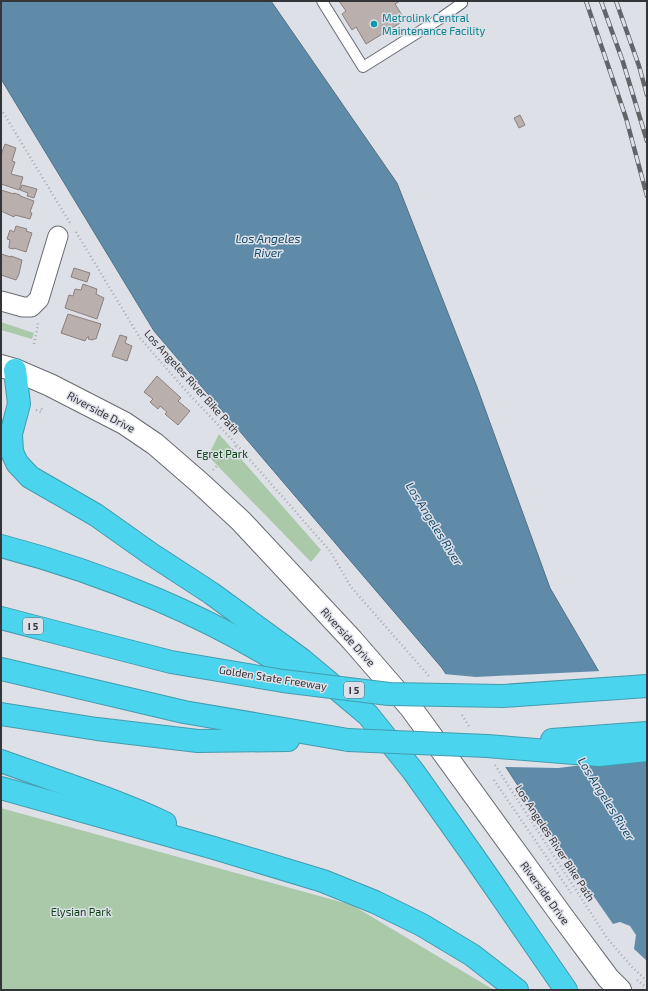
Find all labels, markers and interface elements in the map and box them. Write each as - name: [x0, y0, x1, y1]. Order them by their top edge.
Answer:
- place label: Metrolink Central Maintenance Facility: [382, 11, 485, 37]
- marker: Metrolink Central Maintenance Facility: [369, 19, 379, 29]
- water label: Los Angeles River: [235, 231, 301, 259]
- street label: Los Angeles River Bike Path: [142, 327, 243, 437]
- street label: Riverside Drive: [65, 388, 137, 435]
- park label: Egret Park: [196, 447, 248, 460]
- water label: Los Angeles River: [404, 479, 466, 568]
- street label: Riverside Drive: [319, 605, 378, 669]
- road number: I 5: [23, 618, 43, 634]
- street label: Golden State Freeway: [218, 663, 328, 692]
- road number: I 5: [344, 682, 364, 698]
- water label: Los Angeles River: [576, 754, 638, 843]
- street label: Los Angeles River Bike Path: [513, 782, 598, 903]
- street label: Riverside Drive: [518, 859, 573, 927]
- park label: Elysian Park: [51, 905, 112, 918]

